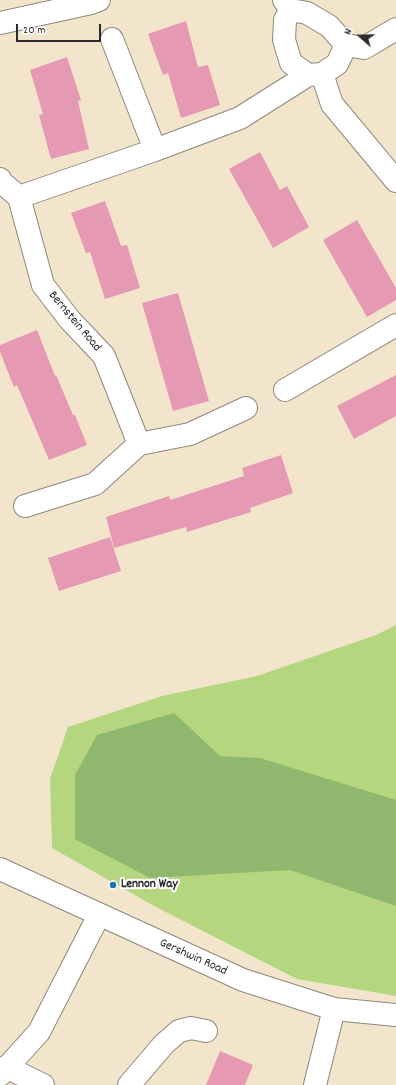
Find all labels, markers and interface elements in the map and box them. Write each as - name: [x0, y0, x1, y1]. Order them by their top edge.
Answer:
- scale bar: [18, 16, 103, 42]
- north arrow: [340, 16, 380, 56]
- text: 20 m: [23, 22, 46, 39]
- text: N: [340, 27, 357, 37]
- street label: Bernstein Road: [44, 288, 104, 356]
- place label: Lennon Way: [121, 877, 178, 893]
- marker: Lennon Way: [108, 880, 118, 890]
- street label: Gershwin Road: [157, 936, 229, 980]

